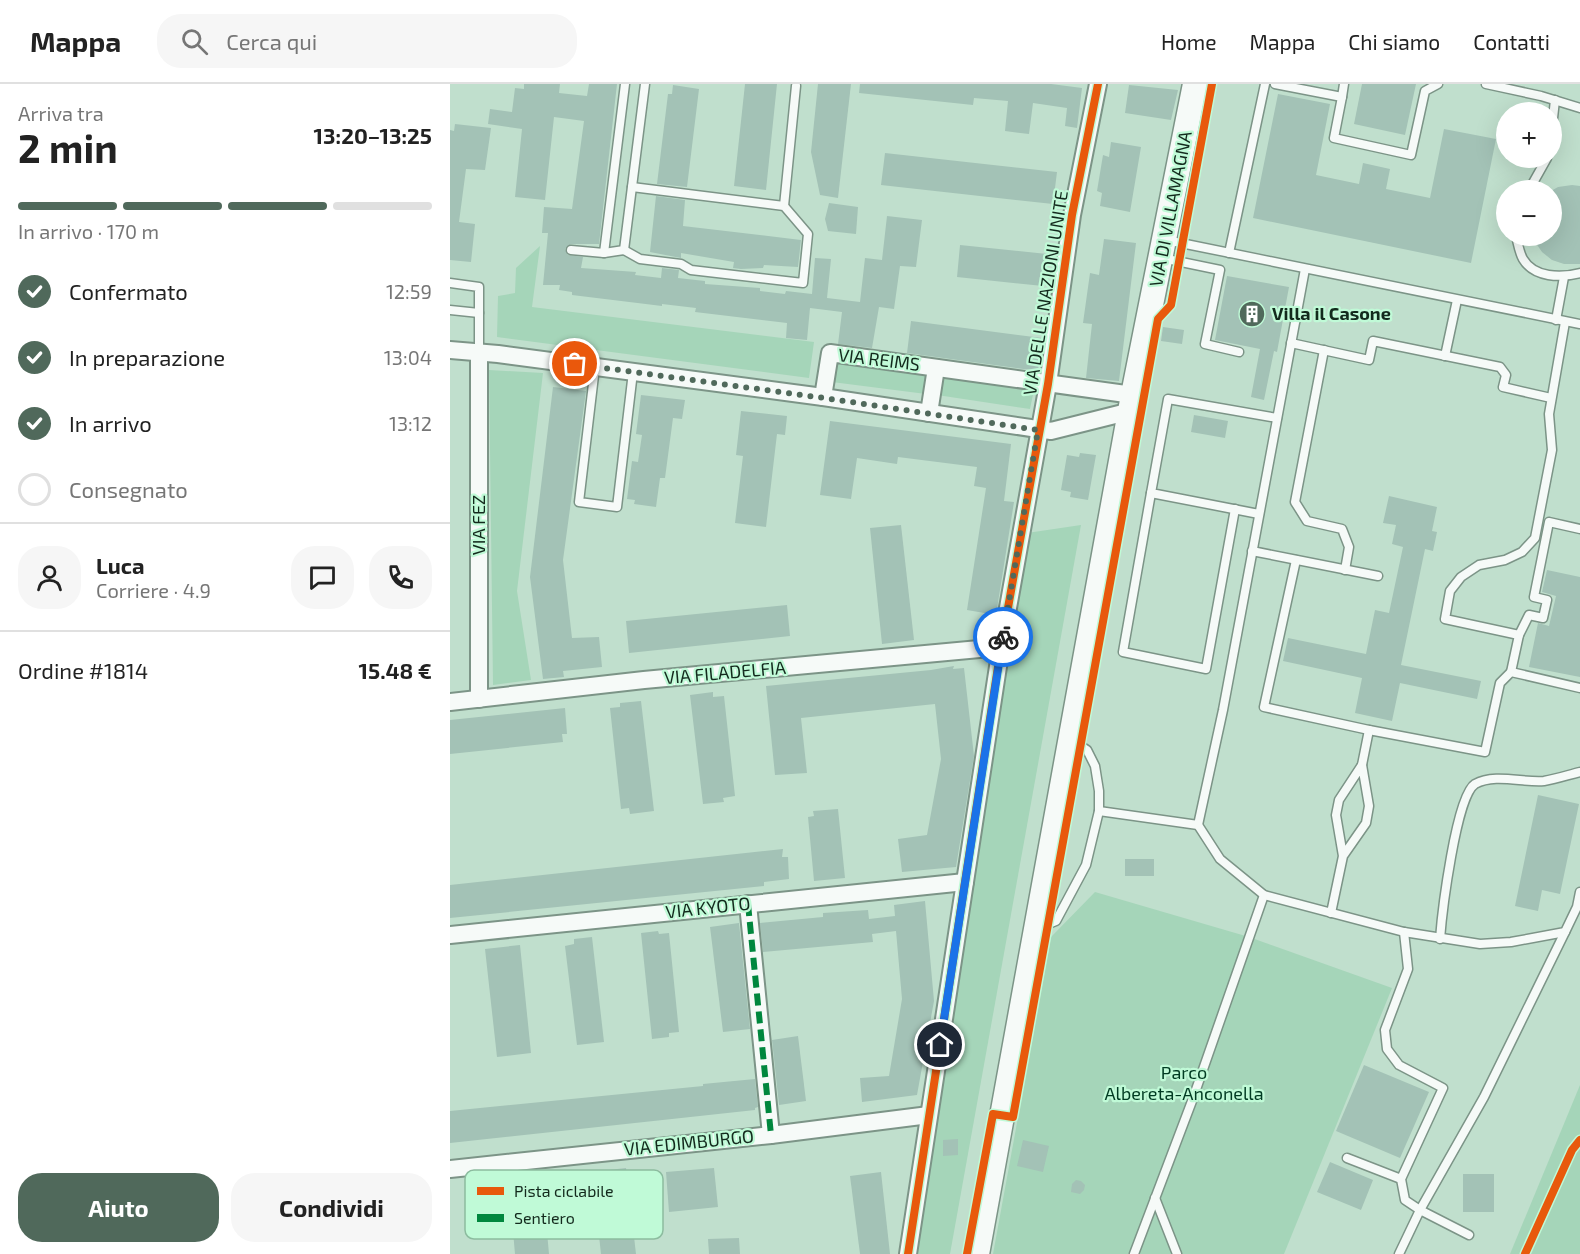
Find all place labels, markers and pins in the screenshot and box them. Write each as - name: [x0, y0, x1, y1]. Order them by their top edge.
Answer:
- building icon: Villa il Casone: [1237, 299, 1267, 329]
- place label: Villa il Casone: [1272, 302, 1391, 324]
- pin: [549, 338, 600, 389]
- pin: [914, 1019, 965, 1070]

